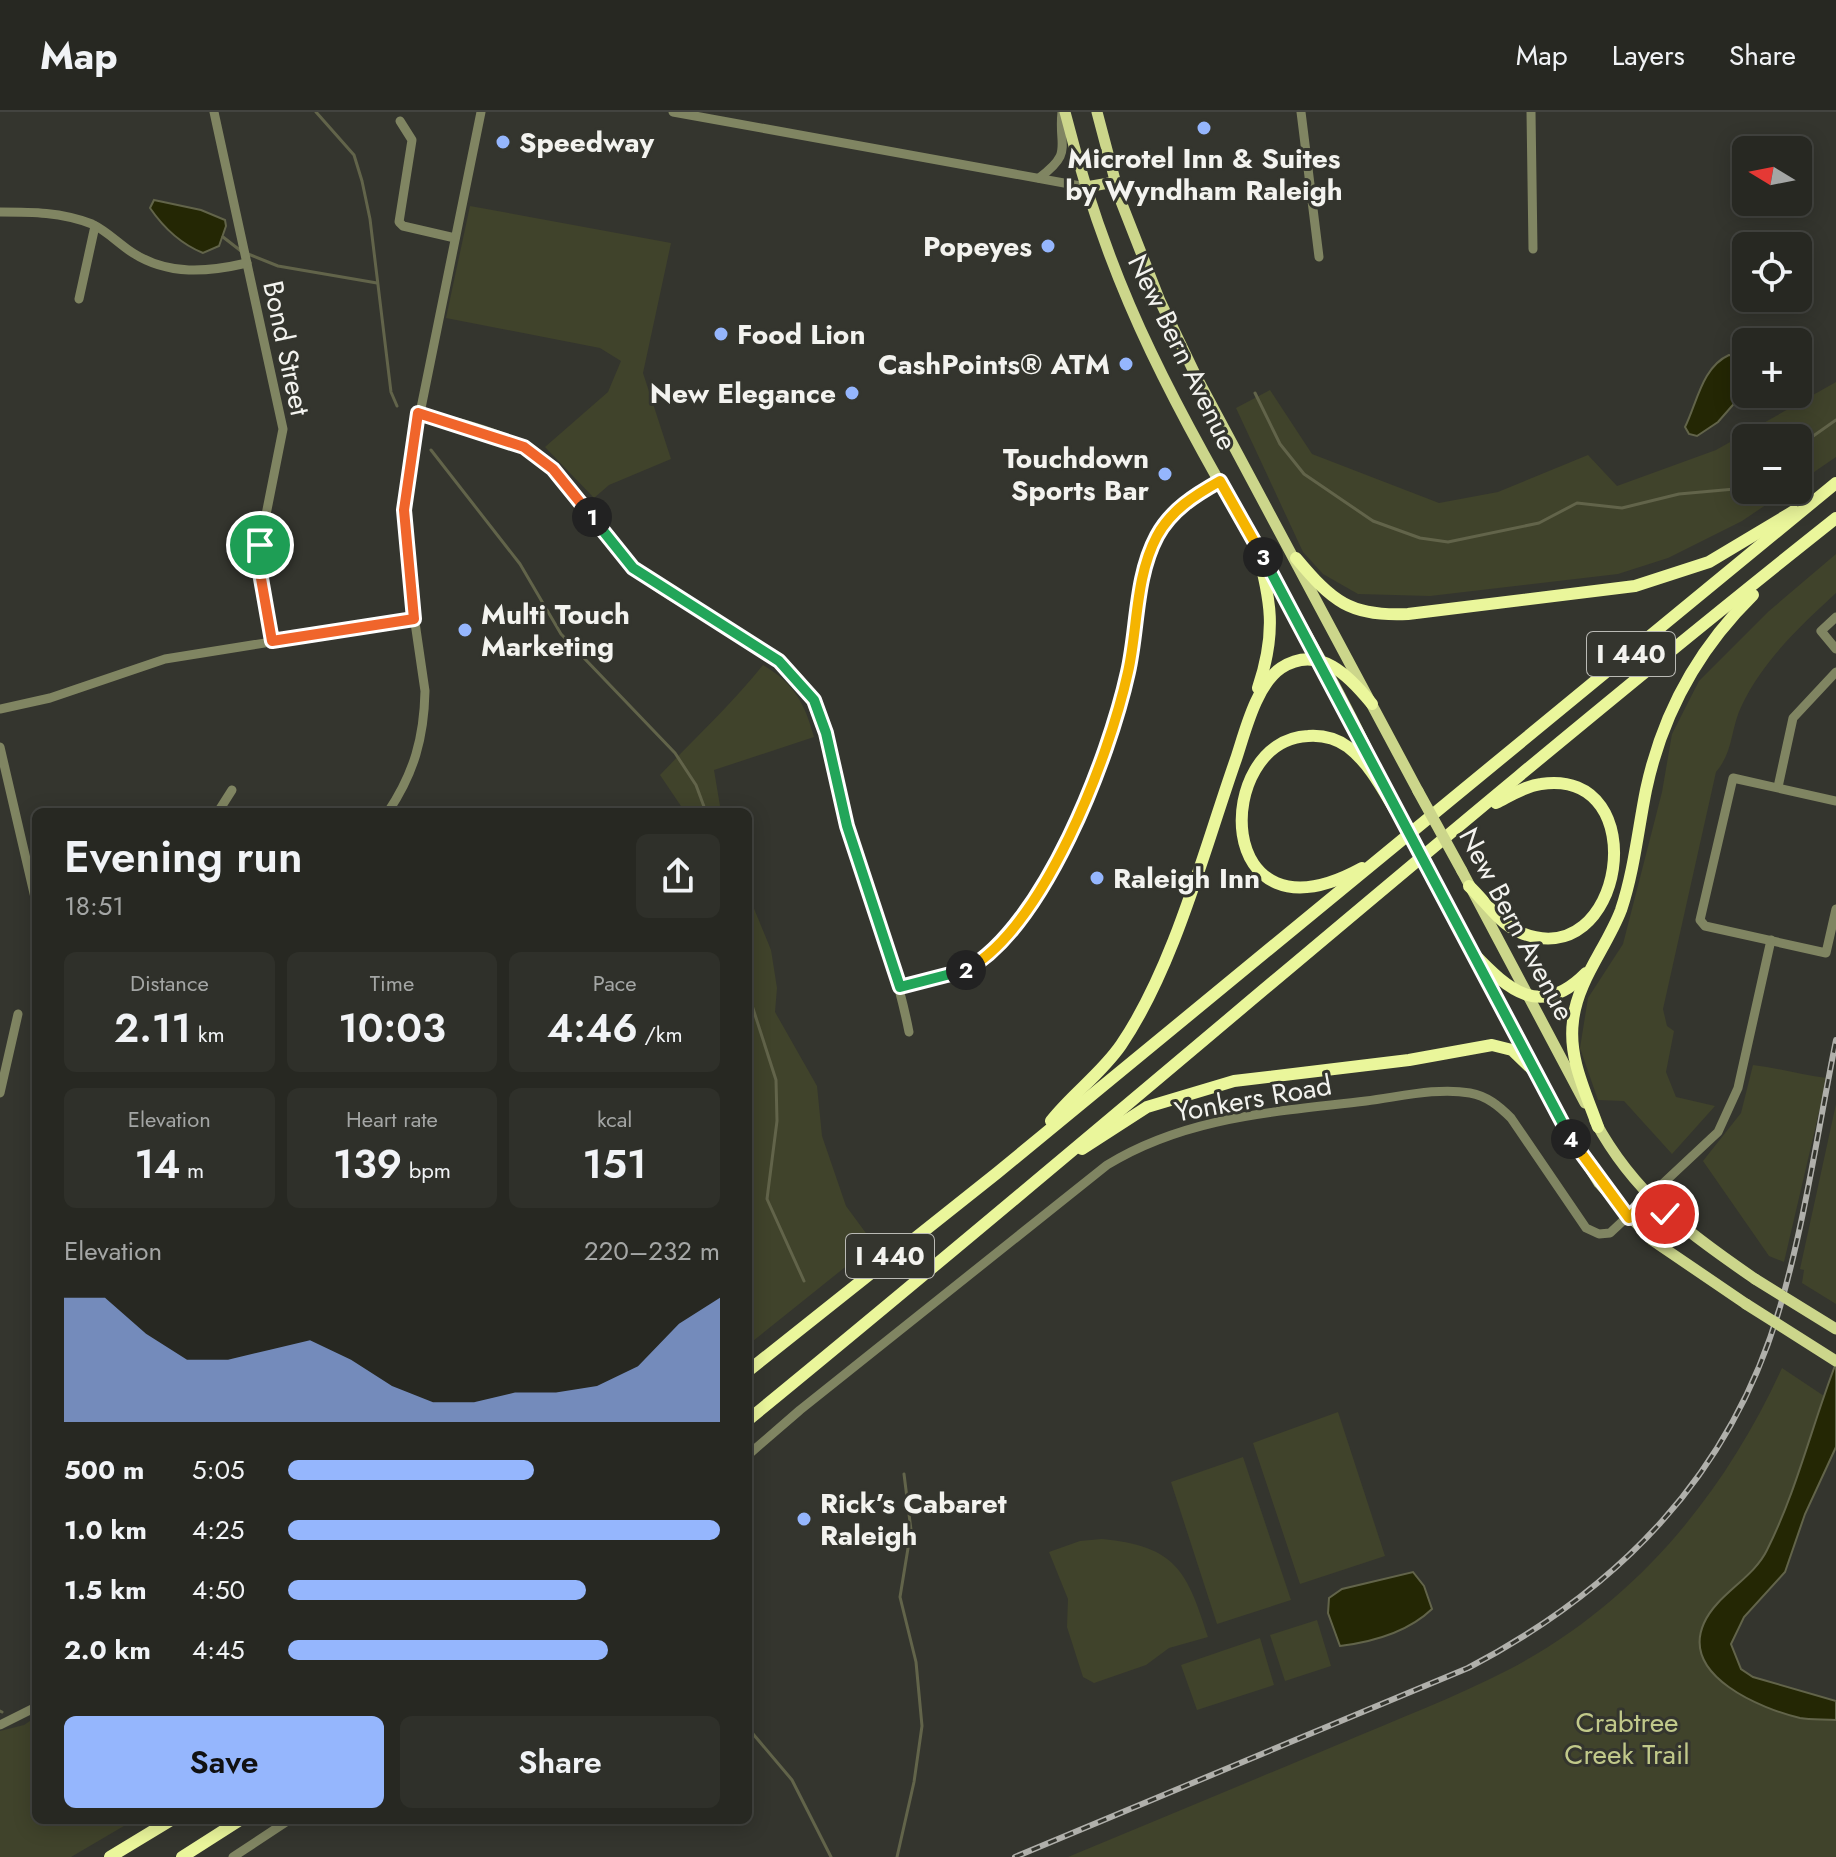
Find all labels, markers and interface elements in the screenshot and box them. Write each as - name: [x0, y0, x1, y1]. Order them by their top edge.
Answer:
- text: Map: [40, 28, 118, 83]
- text: Map: [1516, 35, 1568, 76]
- text: Layers: [1612, 35, 1685, 76]
- text: Share: [1729, 35, 1796, 76]
- marker: Microtel Inn & Suites by Wyndham Raleigh: [1195, 119, 1213, 137]
- place label: Speedway: [519, 122, 654, 163]
- marker: Speedway: [494, 133, 512, 151]
- north arrow: [1732, 136, 1812, 216]
- map controls: [1732, 136, 1812, 504]
- place label: Microtel Inn & Suites by Wyndham Raleigh: [1065, 138, 1343, 211]
- place label: Popeyes: [923, 226, 1032, 267]
- button: locate: [1732, 232, 1812, 312]
- marker: Popeyes: [1039, 237, 1057, 255]
- street label: New Bern Avenue: [1117, 247, 1248, 457]
- street label: Bond Street: [252, 277, 321, 420]
- place label: Food Lion: [737, 314, 866, 355]
- marker: Food Lion: [712, 325, 730, 343]
- button: +: [1732, 328, 1812, 408]
- place label: CashPoints® ATM: [878, 344, 1110, 385]
- marker: CashPoints® ATM: [1117, 355, 1135, 373]
- place label: New Elegance: [650, 373, 836, 414]
- marker: New Elegance: [843, 384, 861, 402]
- button: −: [1732, 424, 1812, 504]
- place label: Touchdown Sports Bar: [1003, 438, 1149, 511]
- marker: Touchdown Sports Bar: [1156, 465, 1174, 483]
- pin: 1: [572, 497, 612, 537]
- text: 1: [586, 501, 598, 533]
- pin: [226, 511, 294, 579]
- icon: arrive: [238, 523, 282, 567]
- pin: 3: [1243, 537, 1283, 577]
- text: 3: [1256, 541, 1270, 573]
- place label: Multi Touch Marketing: [481, 594, 630, 667]
- marker: Multi Touch Marketing: [456, 621, 474, 639]
- road number: I 440: [1587, 632, 1675, 676]
- street label: New Bern Avenue: [1448, 821, 1585, 1028]
- text: Evening run: [64, 825, 303, 889]
- button: share: [636, 834, 720, 918]
- place label: Raleigh Inn: [1113, 858, 1260, 899]
- marker: Raleigh Inn: [1088, 869, 1106, 887]
- text: 18:51: [64, 887, 124, 925]
- pin: 2: [946, 950, 986, 990]
- text: 2: [959, 954, 973, 986]
- text: Distance: [130, 967, 209, 999]
- text: Time: [370, 967, 414, 999]
- text: Pace: [593, 967, 637, 999]
- text: 2.11: [114, 999, 191, 1057]
- text: 10:03: [338, 999, 446, 1057]
- text: 4:46: [547, 999, 638, 1057]
- text: km: [191, 1018, 225, 1050]
- text: /km: [638, 1018, 683, 1050]
- street label: Yonkers Road: [1171, 1065, 1335, 1132]
- text: Elevation: [128, 1103, 211, 1135]
- text: Heart rate: [346, 1103, 438, 1135]
- text: kcal: [597, 1103, 632, 1135]
- pin: 4: [1551, 1119, 1591, 1159]
- text: 4: [1563, 1123, 1579, 1155]
- text: 14: [134, 1135, 181, 1193]
- text: 139: [333, 1135, 402, 1193]
- text: 151: [583, 1135, 647, 1193]
- text: m: [181, 1154, 204, 1186]
- text: bpm: [402, 1154, 451, 1186]
- pin: [1631, 1180, 1699, 1248]
- icon: check: [1643, 1192, 1687, 1236]
- text: Elevation: [64, 1232, 162, 1270]
- text: 220–232 m: [584, 1232, 720, 1270]
- road number: I 440: [846, 1234, 934, 1278]
- text: 500 m: [64, 1451, 144, 1489]
- text: 5:05: [192, 1451, 245, 1489]
- place label: Rick’s Cabaret Raleigh: [820, 1483, 1007, 1556]
- marker: Rick’s Cabaret Raleigh: [795, 1510, 813, 1528]
- text: 1.0 km: [64, 1511, 147, 1549]
- text: 4:25: [192, 1511, 244, 1549]
- text: 1.5 km: [64, 1571, 147, 1609]
- text: 4:50: [192, 1571, 245, 1609]
- text: 2.0 km: [64, 1631, 151, 1669]
- text: 4:45: [192, 1631, 245, 1669]
- park label: Crabtree Creek Trail: [1564, 1702, 1690, 1775]
- button: Save: [64, 1716, 384, 1808]
- button: Share: [400, 1716, 720, 1808]

